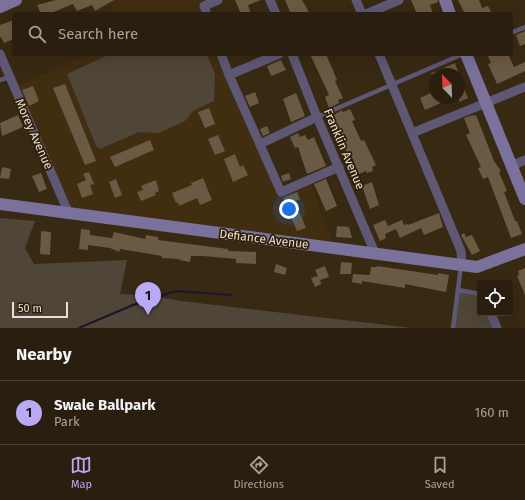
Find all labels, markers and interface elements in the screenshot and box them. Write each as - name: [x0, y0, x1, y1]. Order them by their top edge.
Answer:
- search box: [12, 12, 513, 56]
- icon: search: [26, 23, 48, 45]
- text: Search here: [58, 25, 138, 43]
- north arrow: [429, 68, 465, 104]
- street label: Morey Avenue: [12, 96, 56, 172]
- street label: Franklin Avenue: [321, 107, 367, 191]
- your location: [279, 199, 299, 219]
- street label: Defiance Avenue: [219, 227, 309, 251]
- map controls: [477, 280, 513, 316]
- button: locate: [477, 280, 513, 316]
- pin: 1: [135, 282, 161, 315]
- scale bar: [12, 300, 68, 319]
- text: 50 m: [18, 302, 42, 315]
- text: Nearby: [16, 344, 71, 365]
- text: Swale Ballpark: [54, 396, 155, 414]
- text: 1: [26, 405, 32, 420]
- text: 160 m: [475, 405, 509, 420]
- text: Park: [54, 414, 80, 429]
- tab: Map: [70, 454, 92, 491]
- tab: Directions: [233, 454, 284, 491]
- tab: Saved: [425, 454, 455, 491]

